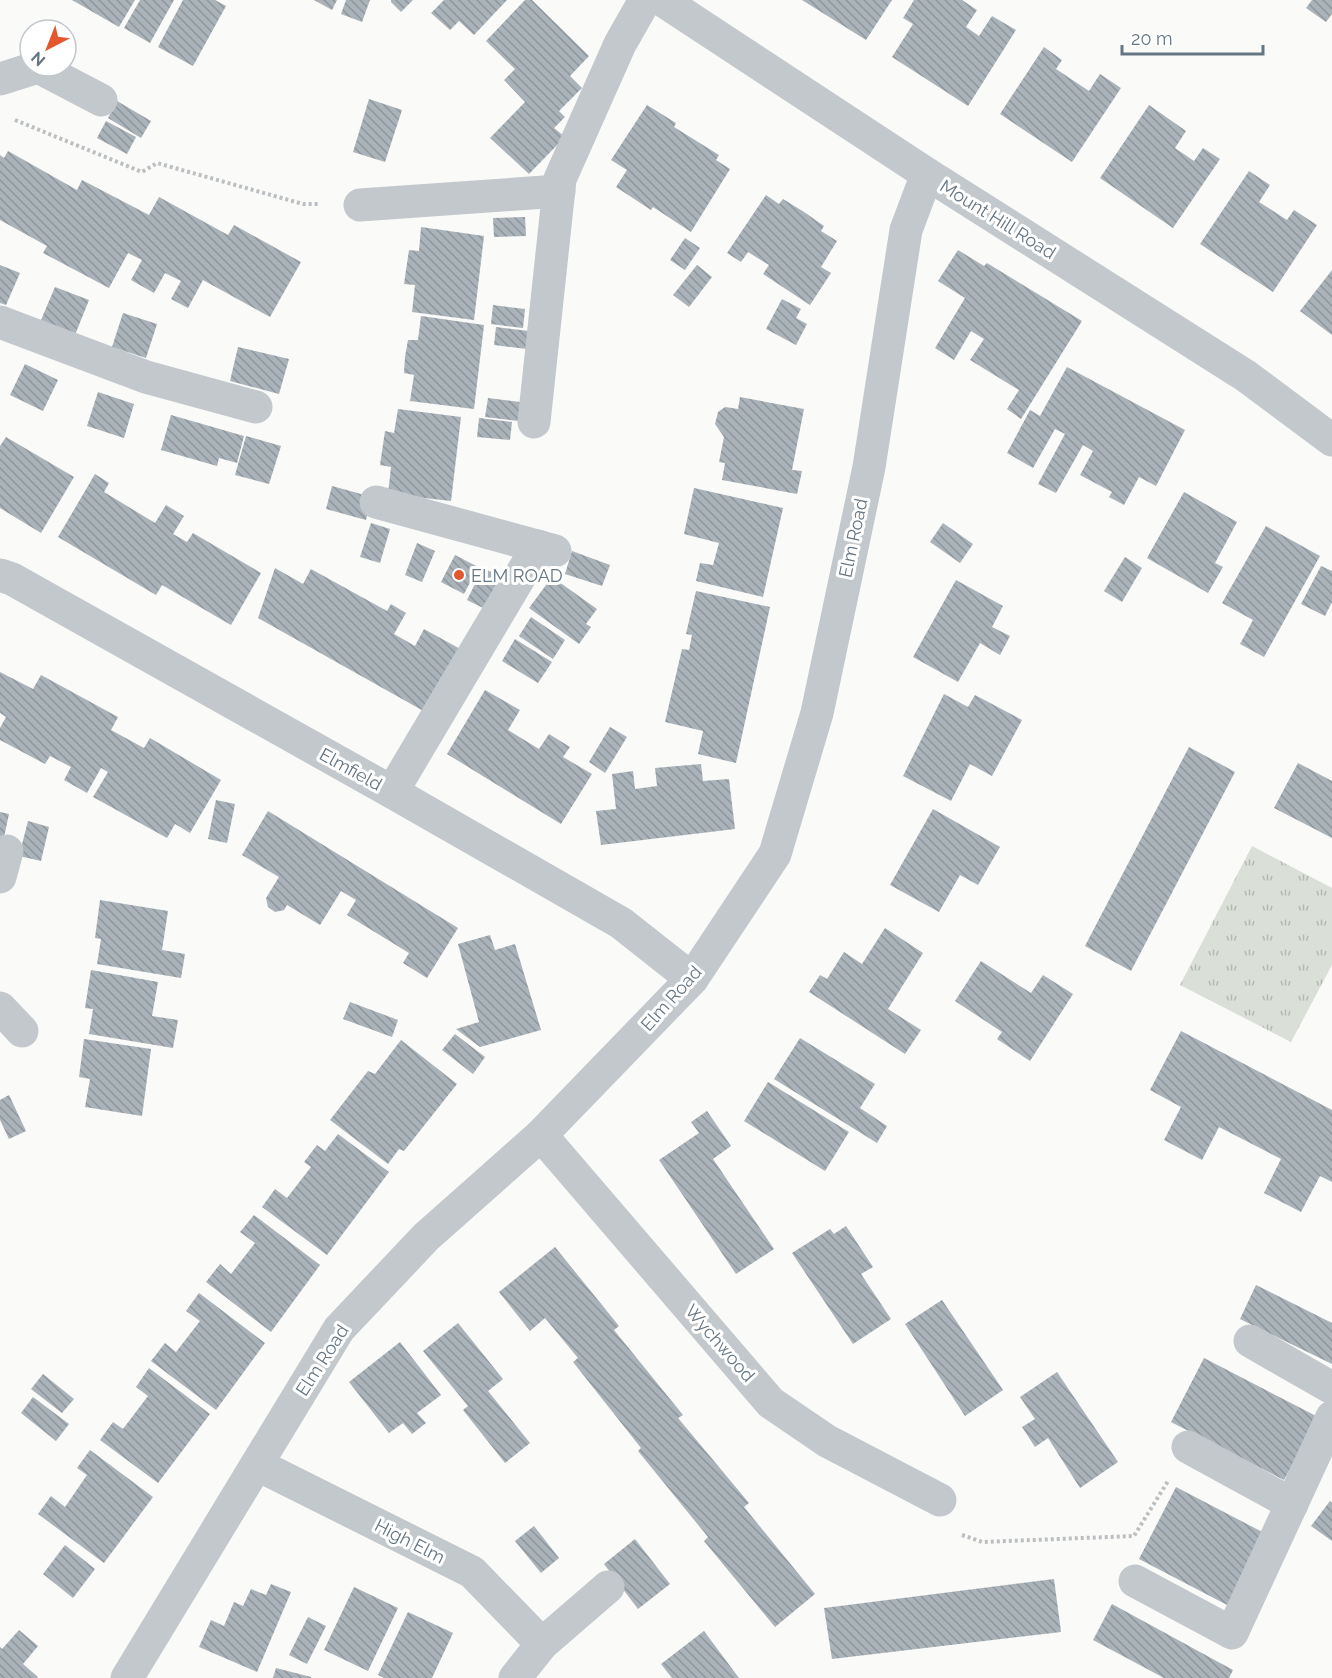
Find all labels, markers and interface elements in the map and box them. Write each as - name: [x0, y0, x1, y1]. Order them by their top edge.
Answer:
- north arrow: [18, 18, 78, 78]
- scale bar: [1122, 18, 1263, 56]
- text: 20 m: [1131, 28, 1173, 49]
- text: N: [27, 48, 49, 70]
- street label: Mount Hill Road: [936, 175, 1060, 263]
- street label: Elm Road: [834, 497, 872, 579]
- place label: ELM ROAD: [471, 565, 563, 586]
- marker: ELM ROAD: [452, 568, 466, 582]
- street label: Elmfield: [316, 743, 386, 795]
- street label: Elm Road: [636, 961, 706, 1035]
- street label: Wychwood: [681, 1300, 759, 1386]
- street label: Elm Road: [291, 1321, 353, 1399]
- street label: High Elm: [371, 1514, 449, 1568]

